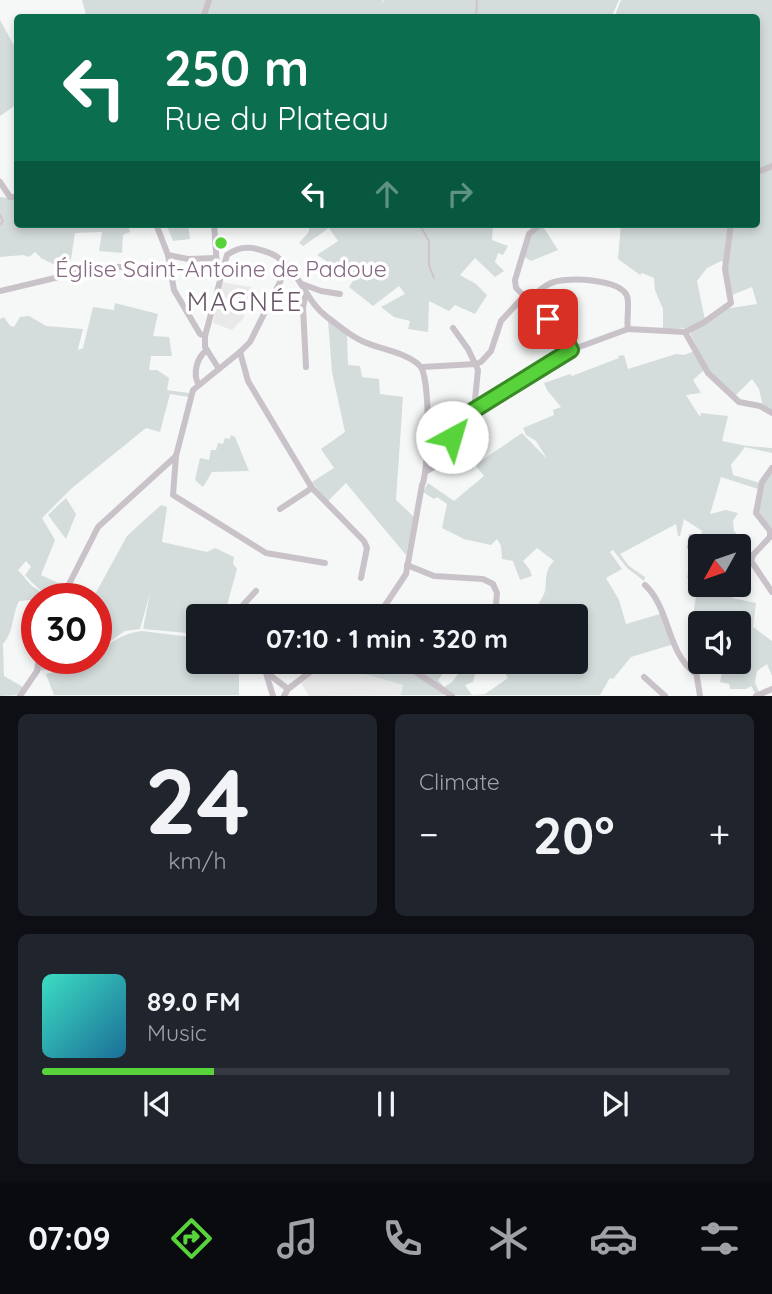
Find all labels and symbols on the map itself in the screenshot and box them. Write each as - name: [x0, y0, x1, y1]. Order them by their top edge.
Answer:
- marker: Église Saint-Antoine de Padoue: [213, 235, 229, 251]
- place label: Église Saint-Antoine de Padoue: [55, 254, 387, 283]
- district label: MAGNÉE: [187, 285, 303, 318]
- pin: [518, 289, 578, 349]
- position arrow: [415, 400, 489, 474]
- north arrow: [688, 534, 751, 597]
- speed limit sign: 30: [21, 583, 112, 674]

